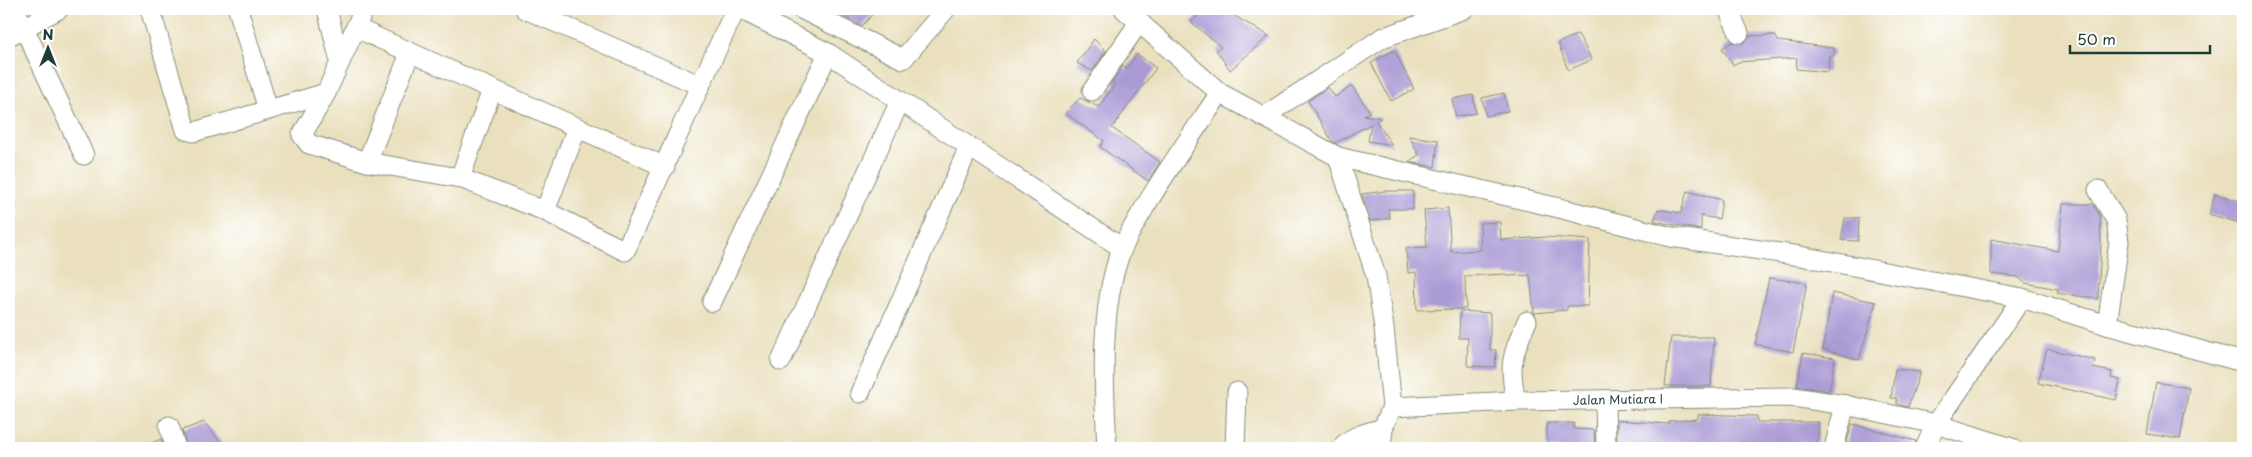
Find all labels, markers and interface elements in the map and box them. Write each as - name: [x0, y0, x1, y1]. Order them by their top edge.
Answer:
- north arrow: [22, 22, 72, 72]
- scale bar: [2070, 22, 2210, 54]
- text: N: [42, 24, 54, 45]
- text: 50 m: [2077, 27, 2116, 50]
- street label: Jalan Mutiara I: [1573, 389, 1663, 409]

